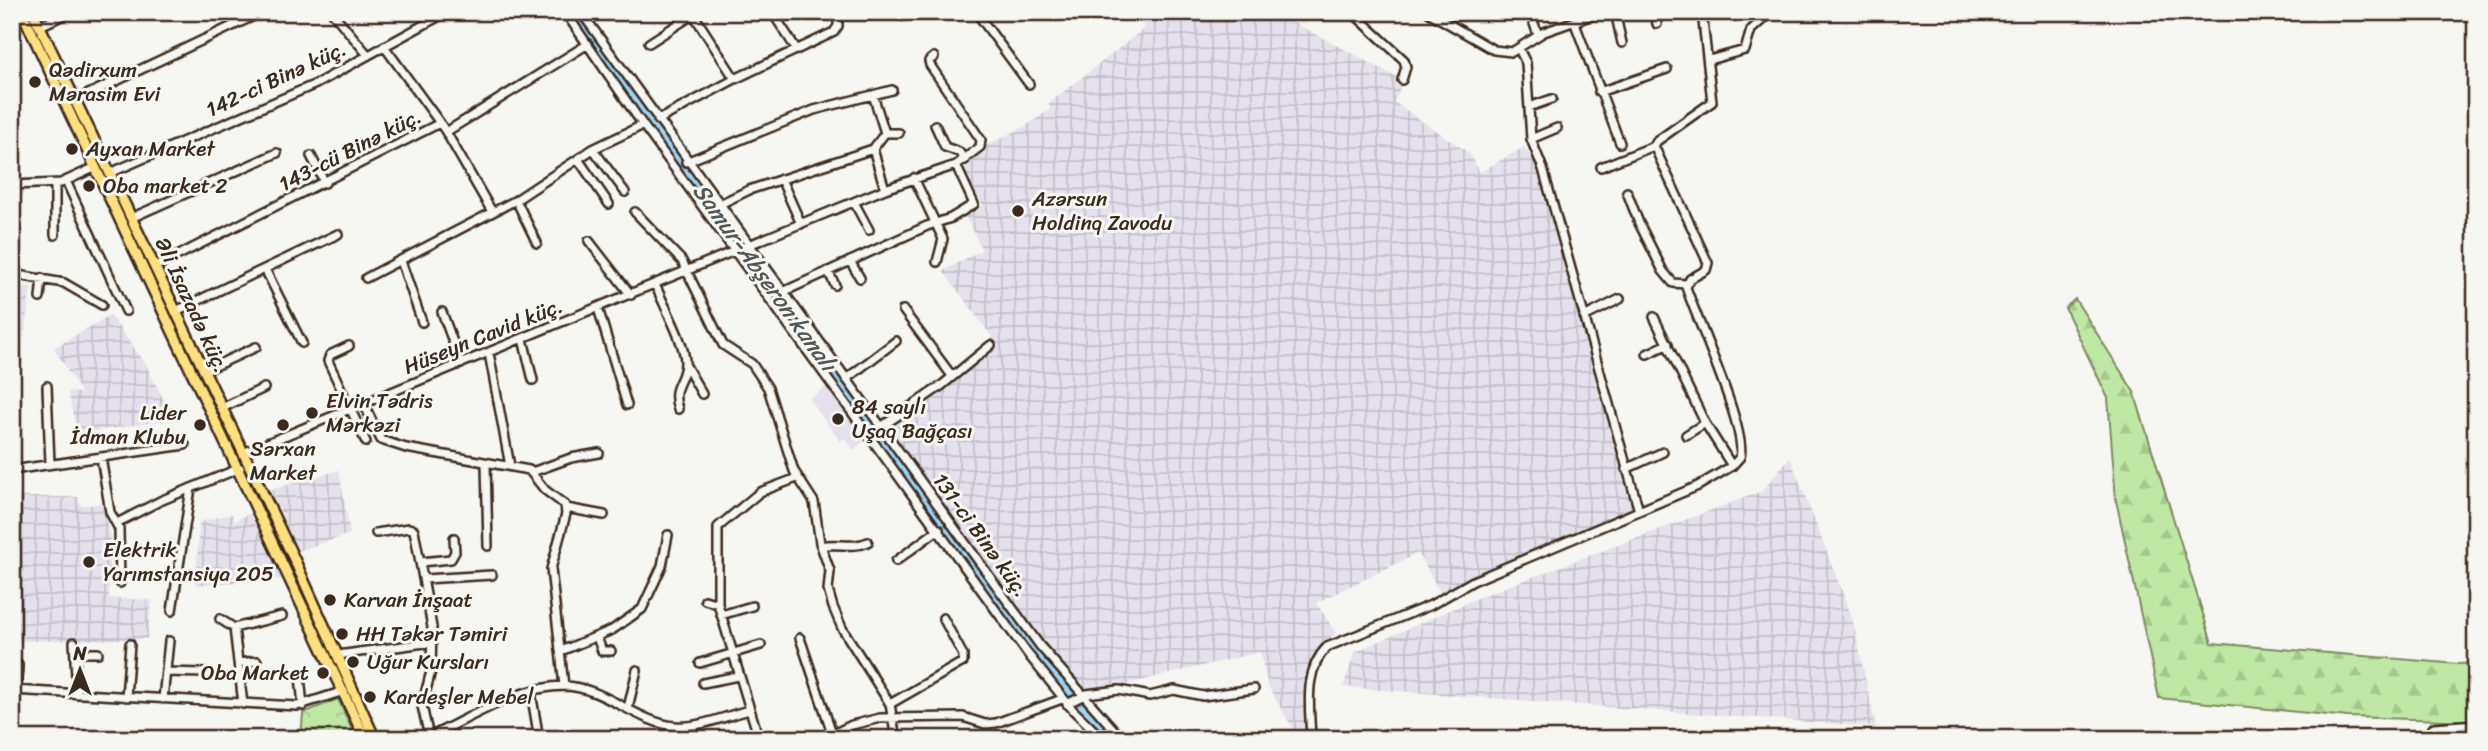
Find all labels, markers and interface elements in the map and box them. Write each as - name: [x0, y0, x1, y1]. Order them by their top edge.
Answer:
- street label: 142-ci Binə küç.: [199, 30, 353, 128]
- place label: Qədirxum Mərasim Evi: [49, 51, 162, 113]
- marker: Qədirxum Mərasim Evi: [27, 74, 43, 90]
- street label: 143-cü Binə küç.: [272, 98, 428, 202]
- place label: Ayxan Market: [85, 130, 216, 168]
- marker: Ayxan Market: [64, 141, 80, 157]
- place label: Oba market 2: [103, 167, 227, 205]
- water label: Samur-Abşeron kanalı: [682, 174, 849, 383]
- marker: Oba market 2: [81, 178, 97, 194]
- place label: Azərsun Holdinq Zavodu: [1031, 180, 1173, 242]
- marker: Azərsun Holdinq Zavodu: [1010, 203, 1026, 219]
- street label: Əli İsazadə küç.: [144, 231, 240, 379]
- street label: Hüseyn Cavid küç.: [397, 287, 569, 385]
- place label: Elvin Tədris Mərkəzi: [326, 382, 433, 444]
- place label: 84 saylı Uşaq Bağçası: [852, 388, 973, 450]
- place label: Lider İdman Klubu: [70, 394, 187, 456]
- marker: Elvin Tədris Mərkəzi: [304, 405, 320, 421]
- marker: 84 saylı Uşaq Bağçası: [830, 411, 846, 427]
- marker: Lider İdman Klubu: [192, 417, 208, 433]
- marker: Sərxan Market: [275, 417, 291, 433]
- place label: Sərxan Market: [250, 430, 318, 492]
- street label: 131-ci Binə küç.: [922, 464, 1040, 606]
- place label: Elektrik Yarımstansiya 205: [103, 531, 274, 593]
- marker: Elektrik Yarımstansiya 205: [81, 554, 97, 570]
- place label: Karvan İnşaat: [344, 581, 473, 619]
- marker: Karvan İnşaat: [322, 592, 338, 608]
- place label: HH Təkər Təmiri: [356, 615, 508, 653]
- marker: HH Təkər Təmiri: [334, 626, 350, 642]
- north arrow: [46, 636, 116, 706]
- text: N: [72, 637, 87, 670]
- place label: Uğur Kursları: [367, 643, 489, 681]
- place label: Oba Market: [201, 654, 309, 692]
- marker: Uğur Kursları: [345, 654, 361, 670]
- marker: Oba Market: [315, 665, 331, 681]
- place label: Kardeşler Mebel: [384, 678, 535, 716]
- marker: Kardeşler Mebel: [362, 689, 378, 705]

